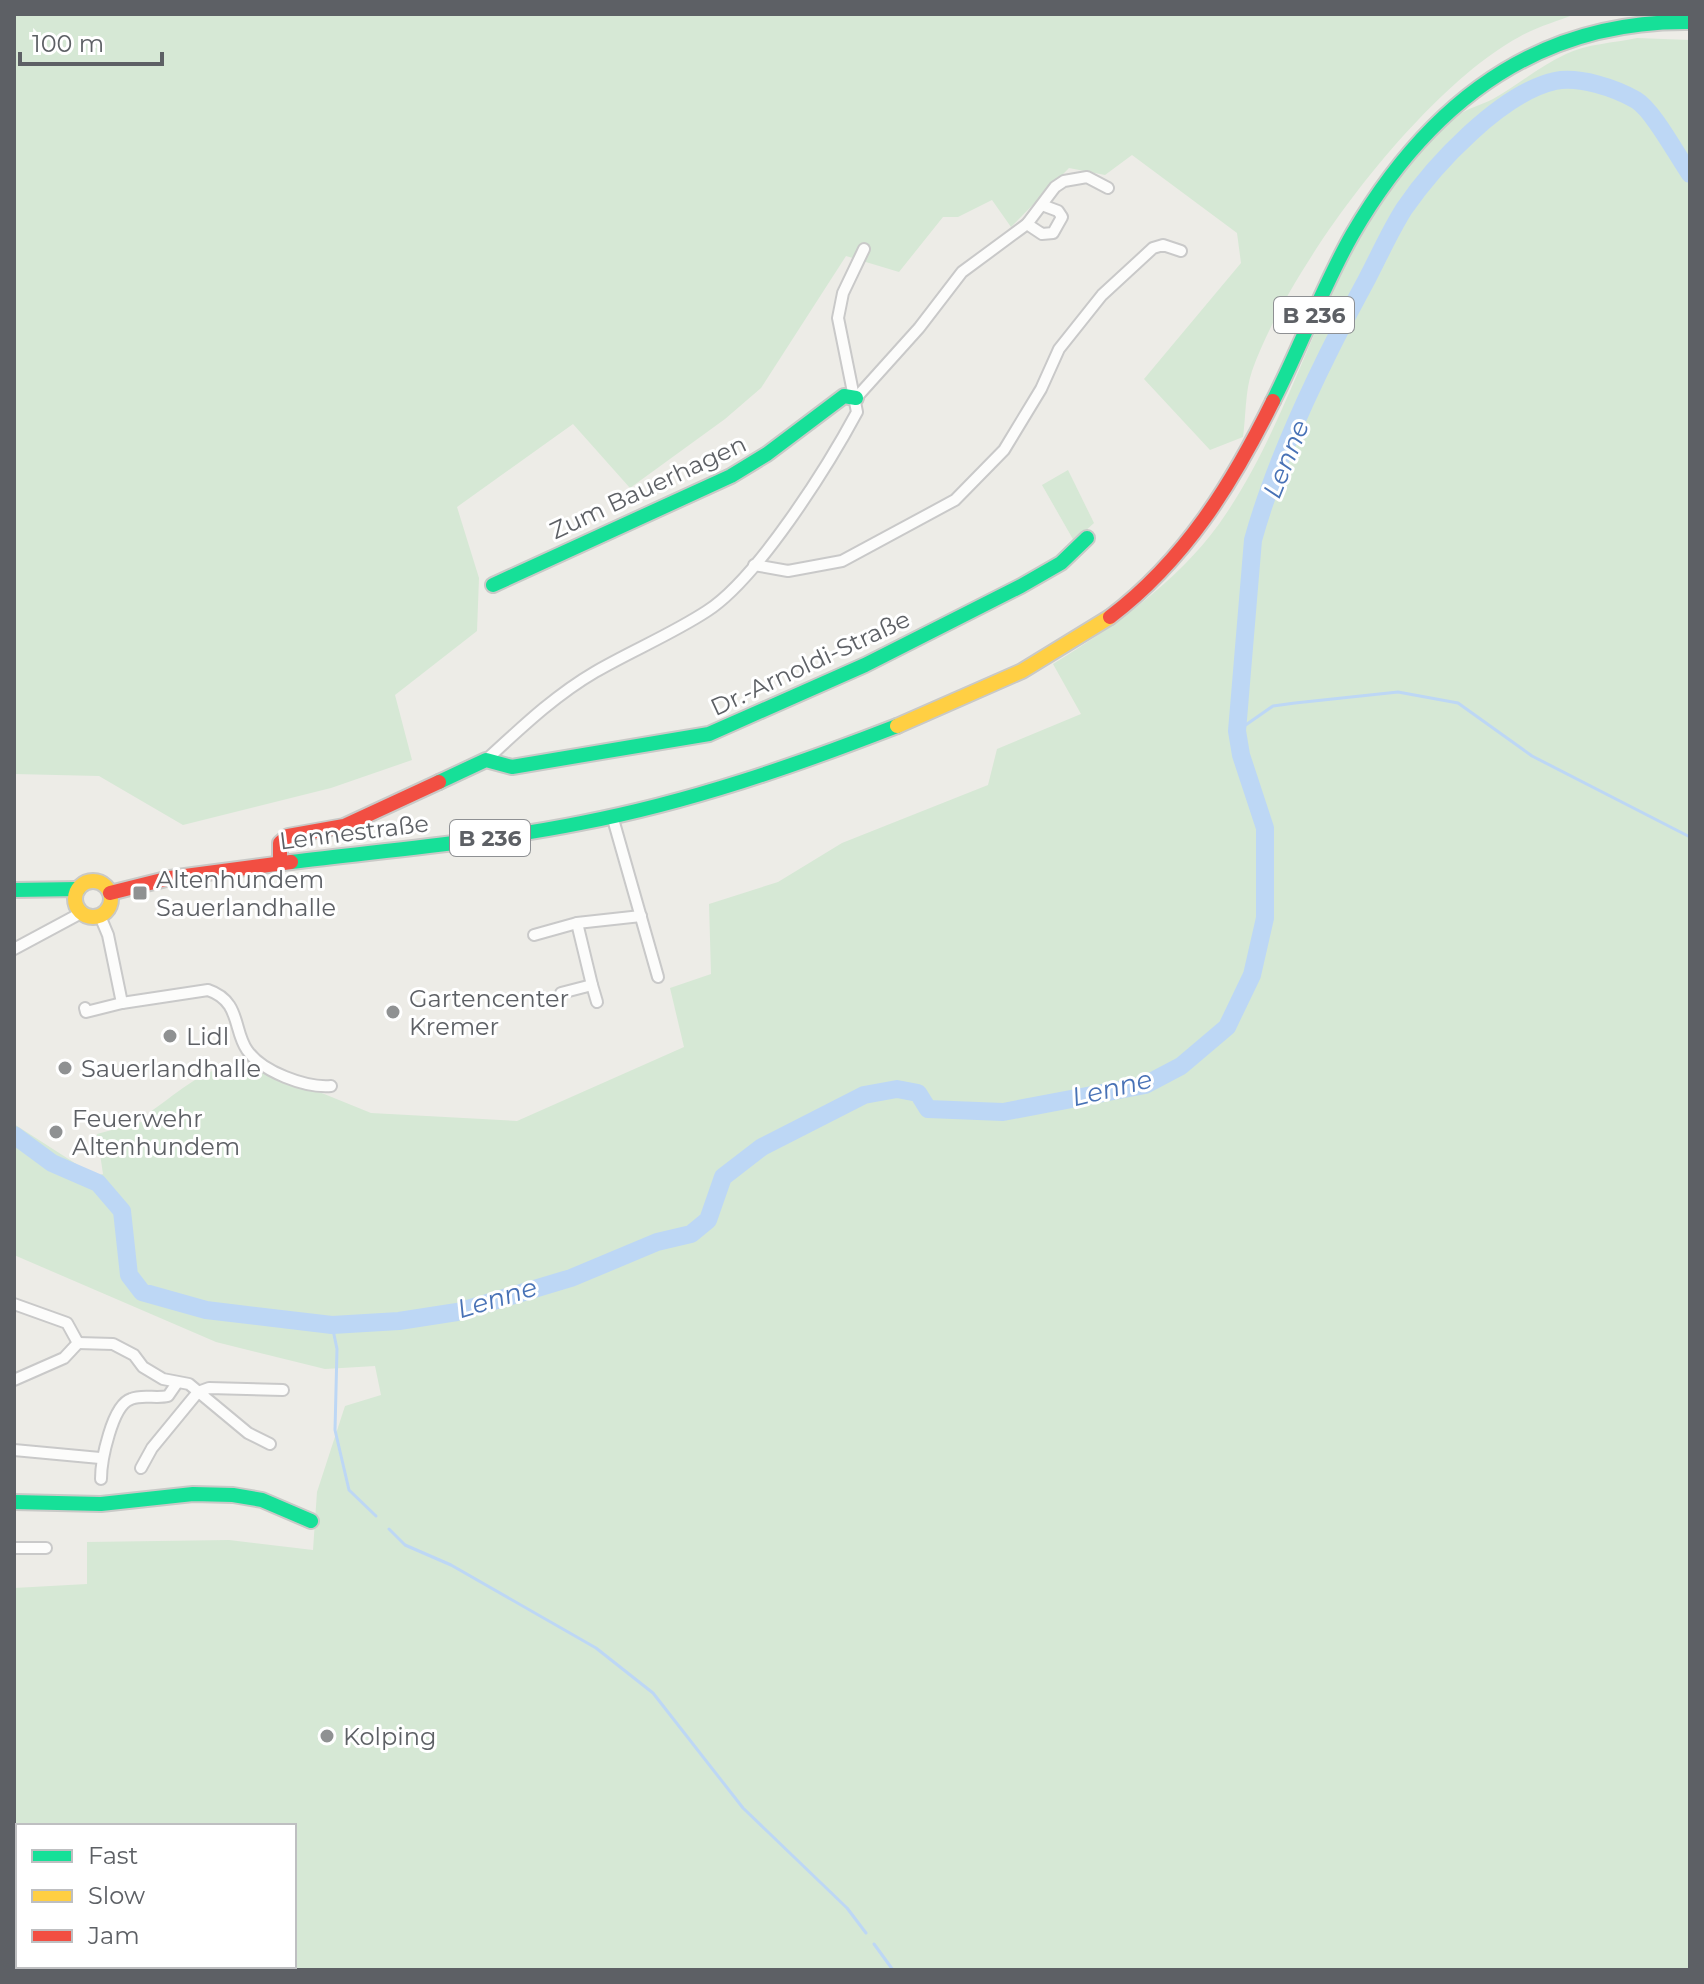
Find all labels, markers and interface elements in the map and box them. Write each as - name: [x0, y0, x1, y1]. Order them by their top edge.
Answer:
- scale bar: [20, 16, 162, 66]
- text: 100 m: [32, 29, 104, 58]
- road number: B 236: [1274, 297, 1354, 333]
- water label: Lenne: [1256, 415, 1316, 503]
- street label: Zum Bauerhagen: [545, 429, 751, 545]
- street label: Dr.-Arnoldi-Straße: [706, 604, 914, 722]
- street label: Lennestraße: [278, 808, 430, 856]
- road number: B 236: [450, 820, 530, 856]
- place label: Altenhundem Sauerlandhalle: [156, 865, 336, 922]
- marker: Altenhundem Sauerlandhalle: [131, 884, 149, 902]
- place label: Gartencenter Kremer: [409, 984, 569, 1041]
- marker: Gartencenter Kremer: [384, 1003, 402, 1021]
- place label: Lidl: [186, 1022, 229, 1051]
- marker: Lidl: [161, 1027, 179, 1045]
- place label: Sauerlandhalle: [81, 1054, 261, 1083]
- marker: Sauerlandhalle: [56, 1059, 74, 1077]
- water label: Lenne: [1068, 1063, 1156, 1113]
- place label: Feuerwehr Altenhundem: [72, 1104, 240, 1161]
- marker: Feuerwehr Altenhundem: [47, 1123, 65, 1141]
- water label: Lenne: [453, 1271, 541, 1325]
- place label: Kolping: [343, 1722, 436, 1751]
- marker: Kolping: [318, 1727, 336, 1745]
- legend: [16, 1824, 296, 1968]
- text: Fast: [88, 1841, 139, 1870]
- text: Slow: [88, 1881, 145, 1910]
- text: Jam: [87, 1921, 140, 1950]

